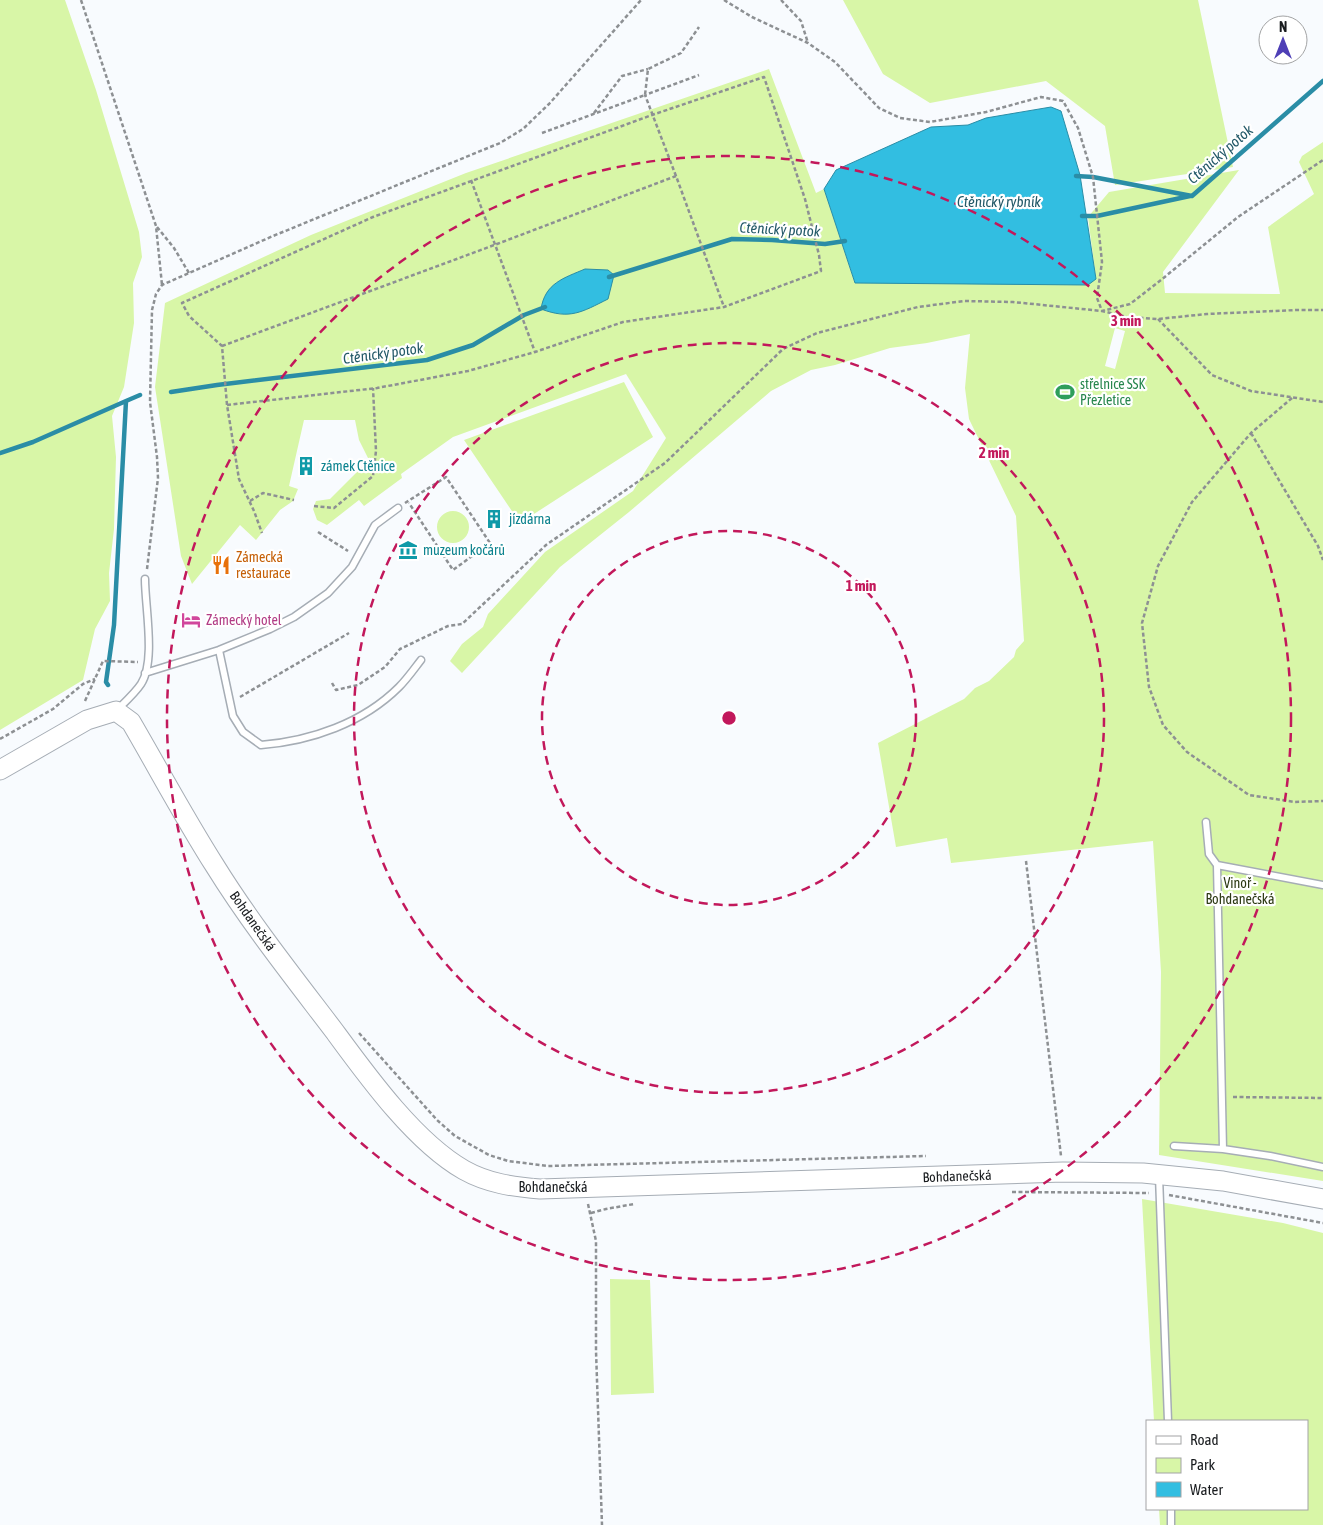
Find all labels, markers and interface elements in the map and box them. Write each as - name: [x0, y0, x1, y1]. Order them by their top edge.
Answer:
- north arrow: [1258, 15, 1308, 65]
- text: N: [1279, 19, 1287, 35]
- water label: Ctěnický potok: [1184, 121, 1256, 187]
- water label: Ctěnický rybník: [957, 193, 1041, 210]
- water label: Ctěnický potok: [739, 218, 821, 240]
- text: 3 min: [1111, 312, 1141, 329]
- water label: Ctěnický potok: [342, 339, 425, 367]
- place label: střelnice SSK Přezletice: [1080, 376, 1145, 408]
- sports icon: střelnice SSK Přezletice: [1054, 381, 1076, 403]
- text: 2 min: [979, 444, 1009, 461]
- building icon: zámek Ctěnice: [295, 455, 317, 477]
- place label: zámek Ctěnice: [321, 458, 395, 474]
- building icon: jízdárna: [483, 508, 505, 530]
- place label: jízdárna: [508, 511, 551, 527]
- museum icon: muzeum kočárů: [397, 539, 419, 561]
- place label: muzeum kočárů: [423, 542, 505, 558]
- place label: Zámecká restaurace: [236, 549, 291, 581]
- restaurant icon: Zámecká restaurace: [210, 554, 232, 576]
- text: 1 min: [846, 577, 876, 594]
- hotel icon: Zámecký hotel: [180, 609, 202, 631]
- place label: Zámecký hotel: [206, 612, 282, 628]
- centre of rings: [720, 709, 738, 727]
- park label: Vinoř - Bohdanečská: [1205, 875, 1275, 907]
- street label: Bohdanečská: [227, 888, 279, 954]
- street label: Bohdanečská: [922, 1167, 992, 1185]
- street label: Bohdanečská: [518, 1179, 588, 1195]
- legend: [1146, 1420, 1308, 1510]
- text: Road: [1190, 1431, 1219, 1448]
- text: Park: [1190, 1456, 1215, 1473]
- text: Water: [1190, 1481, 1223, 1498]

